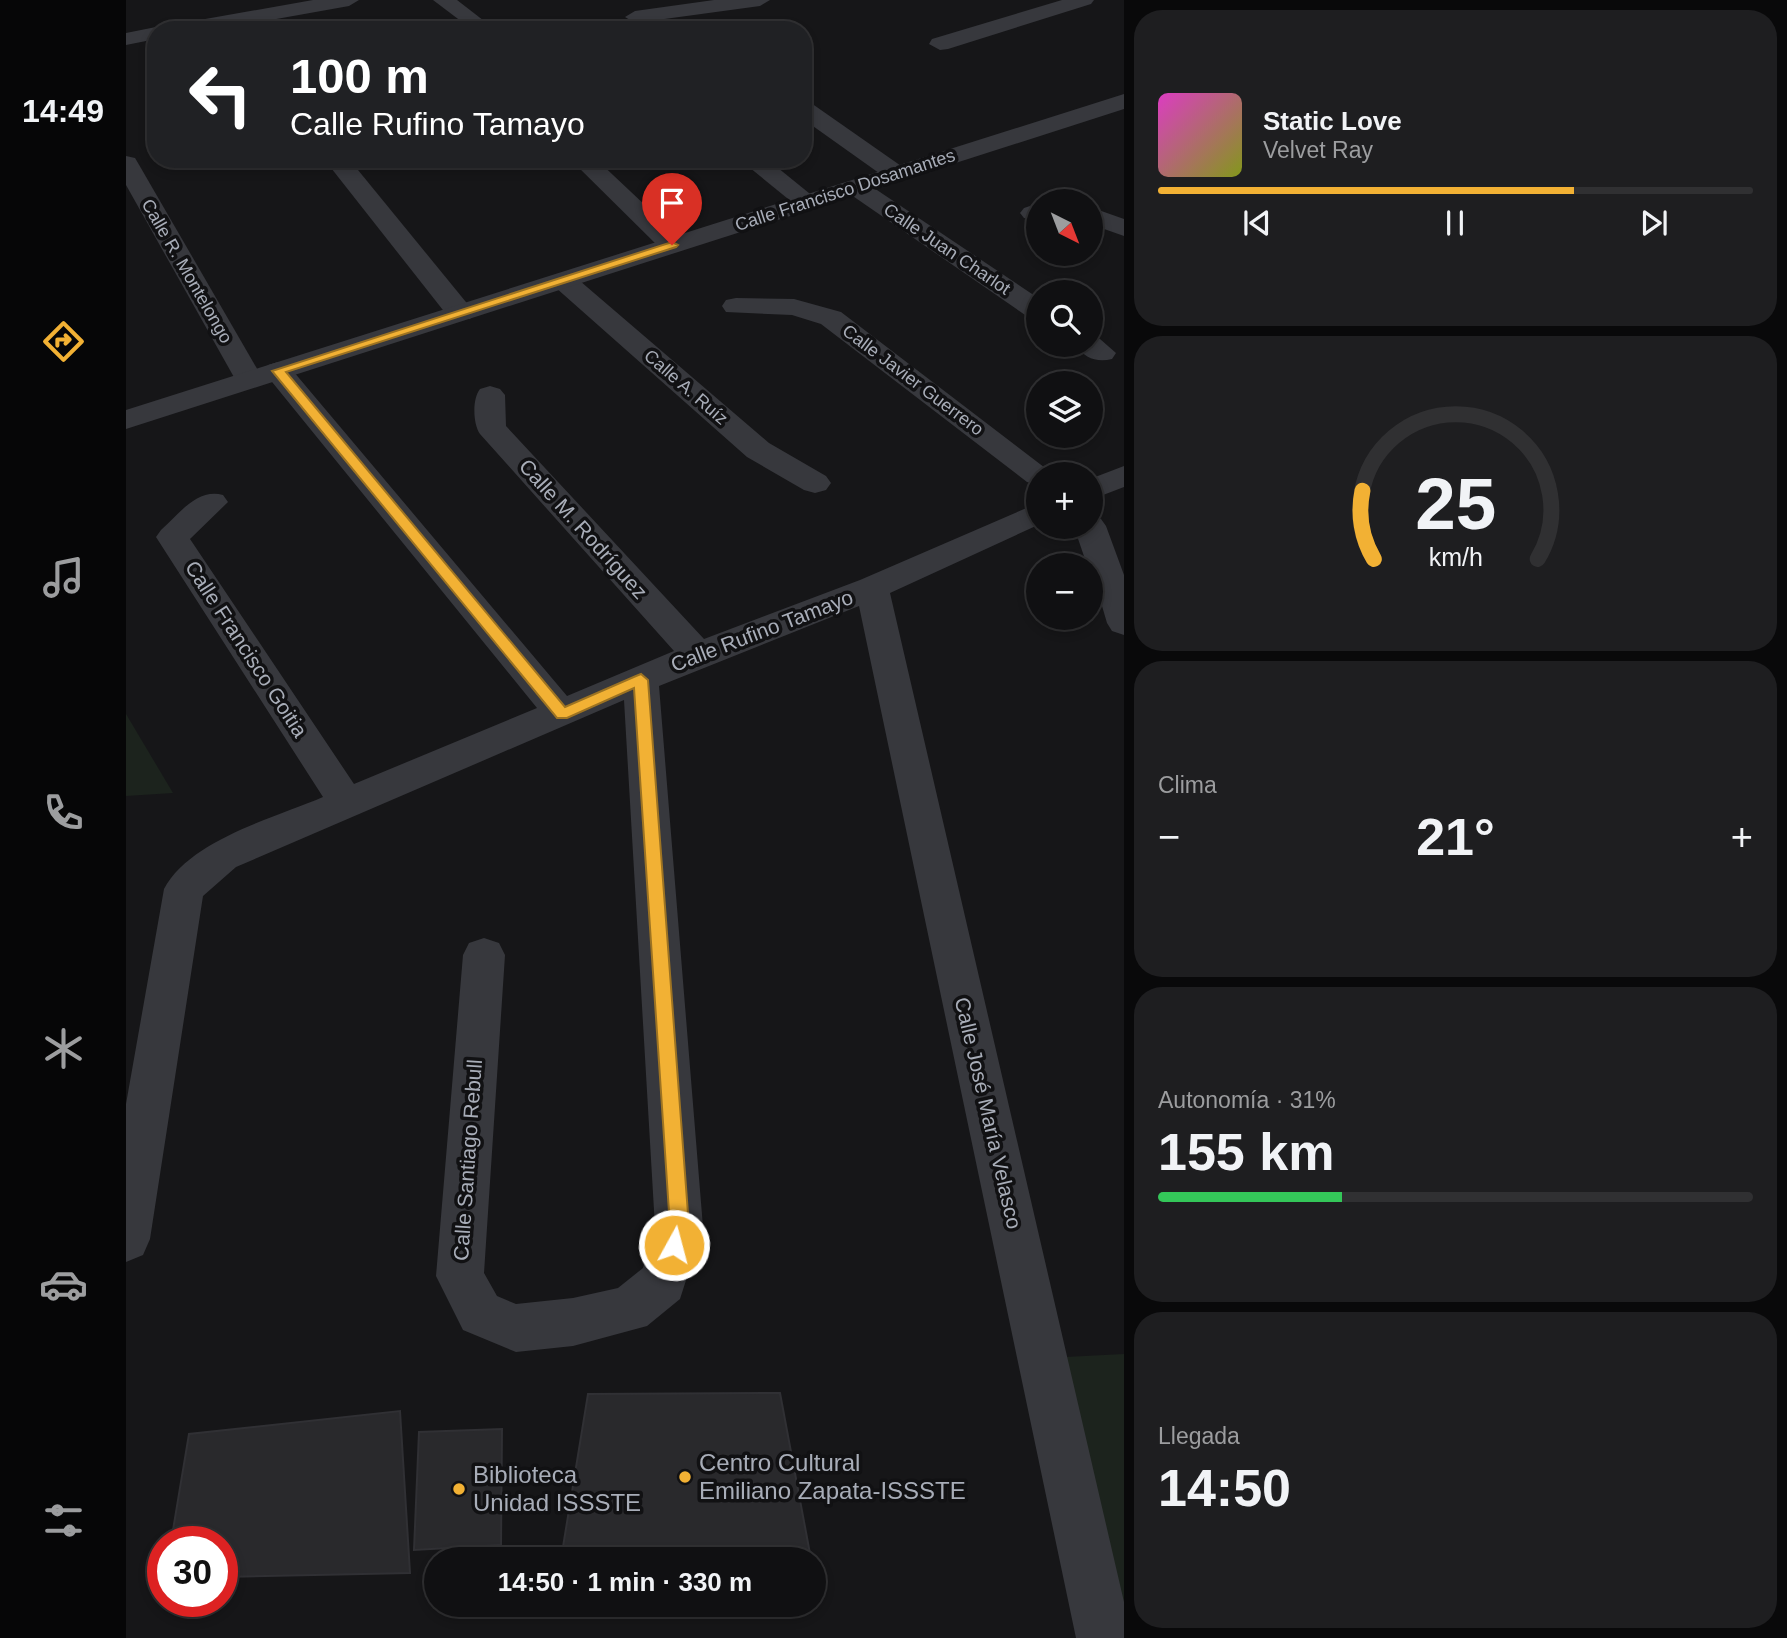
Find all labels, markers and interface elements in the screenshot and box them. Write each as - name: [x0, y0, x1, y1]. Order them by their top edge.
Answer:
- icon: left: [175, 49, 266, 140]
- text: 100 m: [290, 49, 429, 103]
- text: 14:49: [22, 93, 104, 129]
- text: Calle Rufino Tamayo: [290, 106, 585, 142]
- text: Static Love: [1263, 106, 1402, 136]
- text: Velvet Ray: [1263, 137, 1373, 163]
- street label: Calle Francisco Dosamantes: [732, 145, 958, 235]
- pin: [642, 173, 702, 245]
- icon: arrive: [653, 184, 691, 222]
- north arrow: [1026, 189, 1102, 266]
- map controls: [1026, 189, 1103, 630]
- street label: Calle R. Montelongo: [138, 195, 236, 347]
- street label: Calle Juan Charlot: [880, 199, 1014, 299]
- icon: previous: [1238, 204, 1276, 242]
- icon: pause: [1436, 204, 1474, 242]
- icon: next: [1635, 204, 1673, 242]
- button: search: [1026, 280, 1103, 357]
- icon: directions: [39, 317, 88, 366]
- street label: Calle Javier Guerrero: [839, 321, 987, 439]
- street label: Calle A. Ruíz: [640, 345, 732, 429]
- button: layers: [1026, 371, 1103, 448]
- street label: Calle M. Rodríguez: [515, 454, 652, 603]
- button: +: [1026, 462, 1103, 539]
- text: 25: [1415, 464, 1496, 545]
- text: km/h: [1428, 543, 1483, 571]
- icon: music: [39, 553, 88, 602]
- button: −: [1026, 553, 1103, 630]
- street label: Calle Francisco Goitia: [181, 556, 312, 741]
- street label: Calle Rufino Tamayo: [667, 585, 856, 676]
- text: Clima: [1158, 772, 1217, 798]
- icon: phone: [39, 788, 88, 837]
- text: 21°: [1416, 808, 1495, 866]
- text: −: [1158, 816, 1180, 858]
- text: +: [1731, 816, 1753, 858]
- street label: Calle José María Velasco: [951, 995, 1026, 1231]
- icon: climate: [39, 1024, 88, 1073]
- street label: Calle Santiago Rebull: [449, 1058, 486, 1262]
- text: Autonomía · 31%: [1158, 1087, 1336, 1113]
- text: 155 km: [1158, 1123, 1334, 1181]
- position arrow: [637, 1208, 711, 1282]
- icon: car: [39, 1260, 88, 1309]
- text: Llegada: [1158, 1423, 1240, 1449]
- place label: Centro Cultural Emiliano Zapata-ISSSTE: [699, 1449, 966, 1504]
- text: 14:50: [1158, 1459, 1291, 1517]
- place label: Biblioteca Unidad ISSSTE: [473, 1461, 641, 1516]
- marker: Centro Cultural Emiliano Zapata-ISSSTE: [677, 1469, 693, 1485]
- marker: Biblioteca Unidad ISSSTE: [451, 1481, 467, 1497]
- icon: filters: [39, 1496, 88, 1545]
- speed limit sign: 30: [147, 1526, 238, 1617]
- text: 14:50 · 1 min · 330 m: [498, 1567, 752, 1597]

